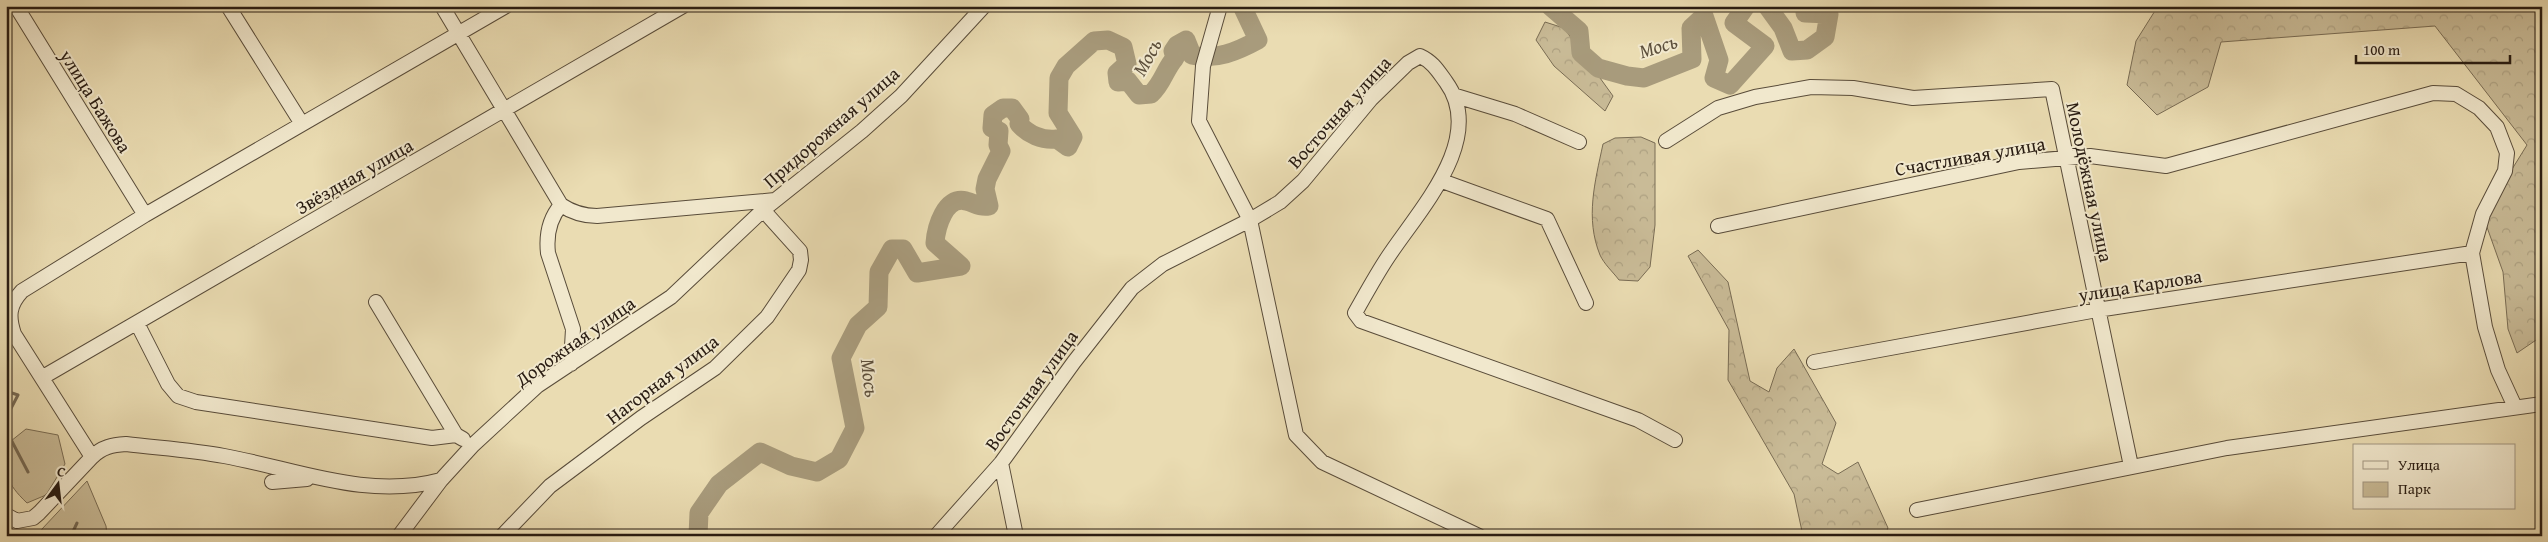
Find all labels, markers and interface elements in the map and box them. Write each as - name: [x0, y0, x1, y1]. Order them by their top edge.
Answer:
- water label: Мось: [1635, 26, 1681, 65]
- scale bar: [2356, 32, 2509, 64]
- water label: Мось: [1124, 33, 1169, 81]
- text: 100 m: [2363, 39, 2401, 60]
- street label: улица Бажова: [53, 43, 139, 158]
- street label: Восточная улица: [1281, 49, 1397, 175]
- street label: Придорожная улица: [757, 60, 905, 194]
- street label: Молодёжная улица: [2059, 99, 2121, 265]
- street label: Счастливая улица: [1893, 129, 2047, 183]
- street label: Звёздная улица: [290, 131, 418, 221]
- street label: улица Карлова: [2075, 261, 2204, 309]
- street label: Дорожная улица: [508, 289, 641, 393]
- street label: Восточная улица: [978, 324, 1084, 456]
- street label: Нагорная улица: [600, 327, 724, 431]
- water label: Мось: [854, 357, 887, 399]
- legend: [2353, 444, 2516, 510]
- text: Улица: [2398, 454, 2441, 475]
- north arrow: [32, 460, 82, 510]
- text: С: [55, 461, 68, 482]
- text: Парк: [2398, 478, 2431, 499]

